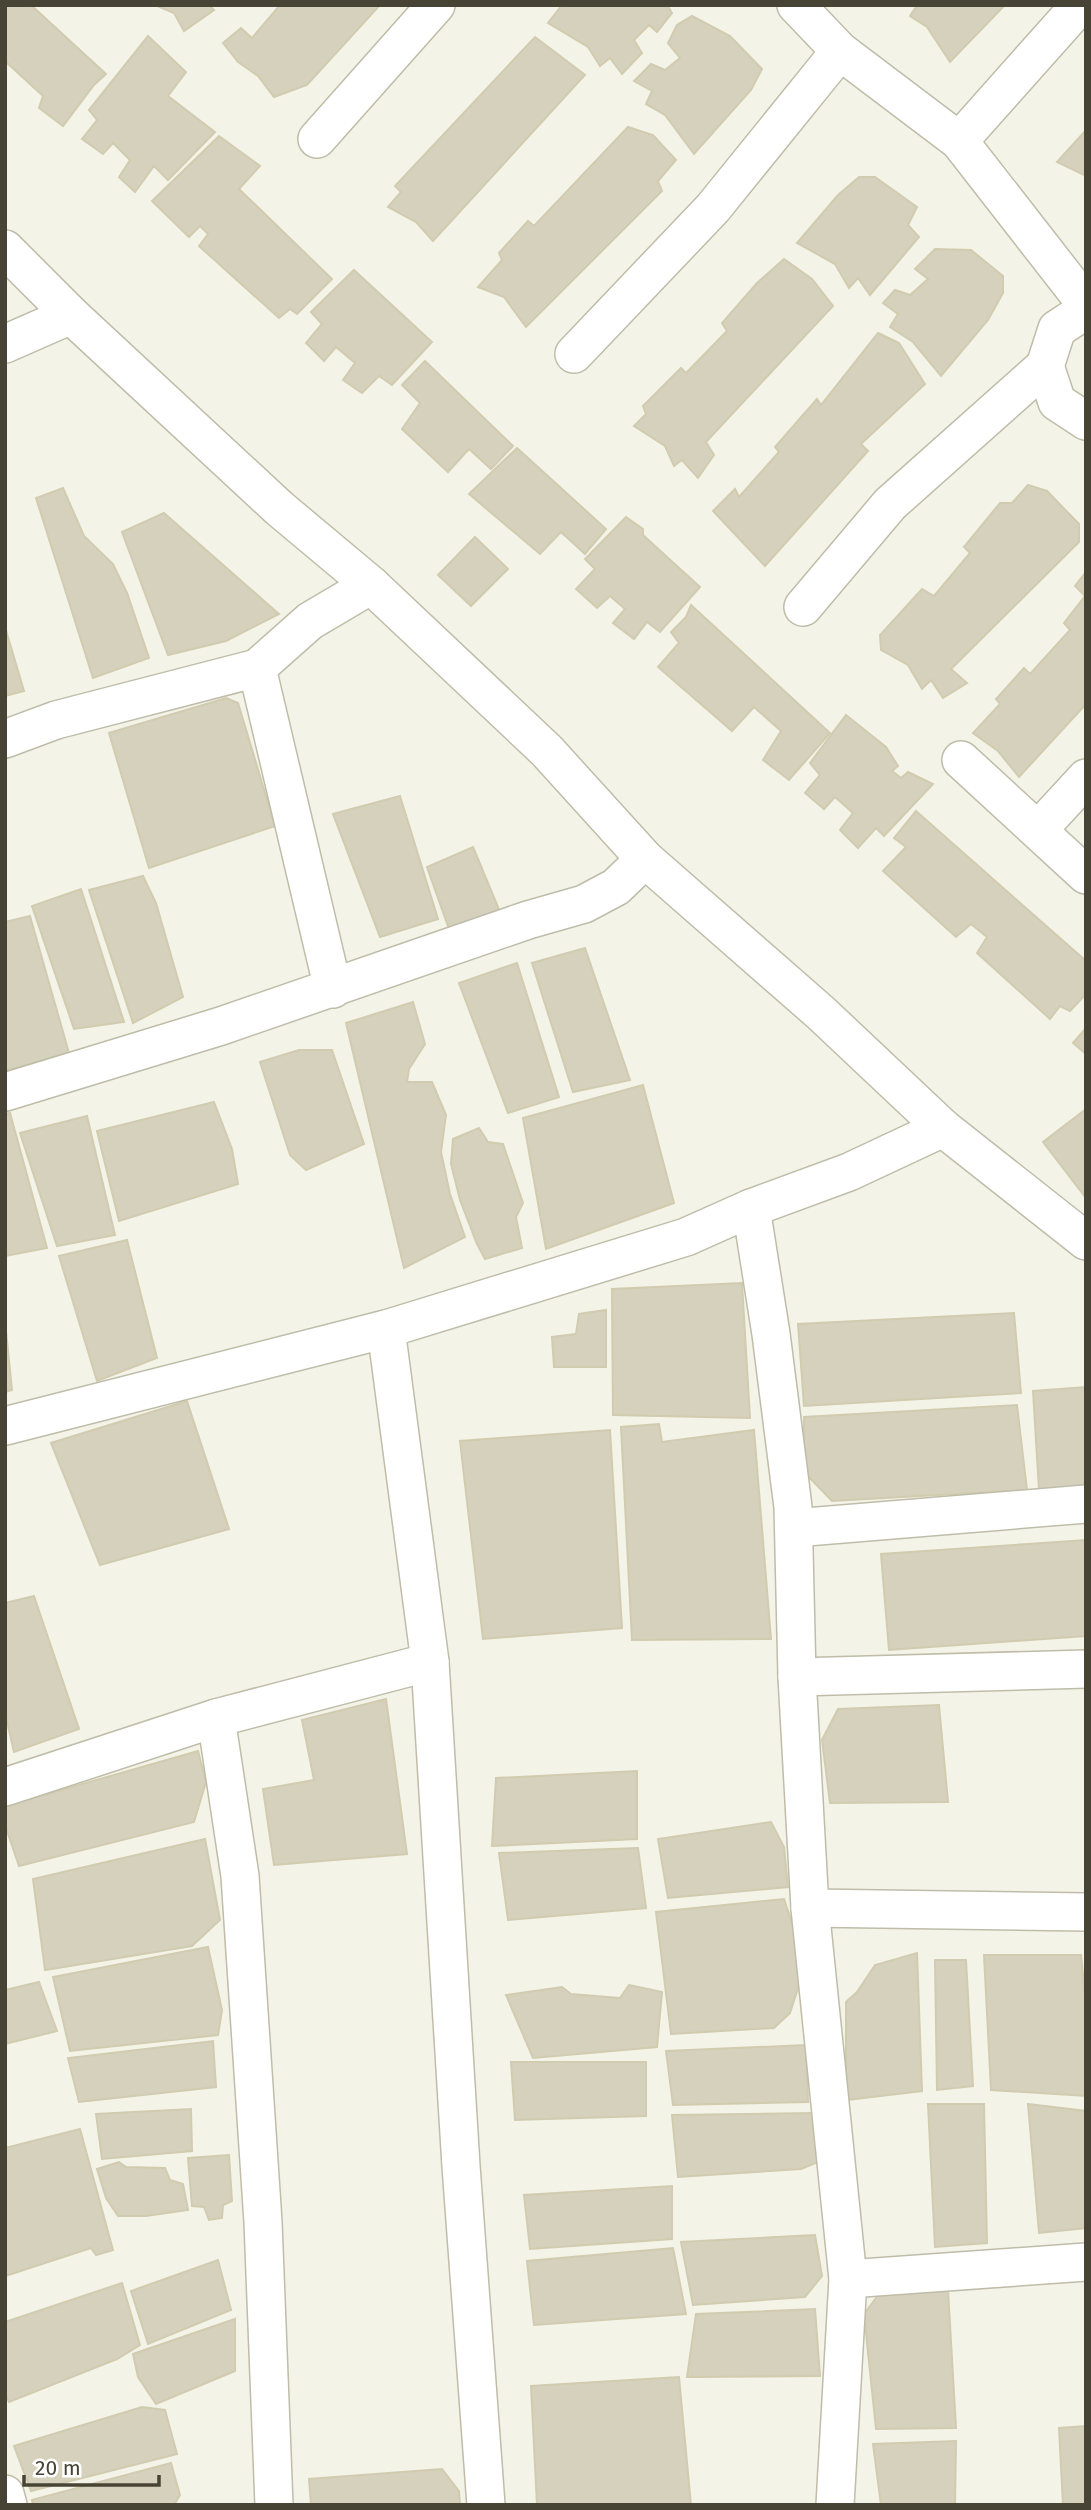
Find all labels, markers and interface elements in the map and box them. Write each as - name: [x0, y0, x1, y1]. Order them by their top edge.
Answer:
- scale bar: [24, 2444, 159, 2488]
- text: 20 m: [35, 2455, 81, 2481]

